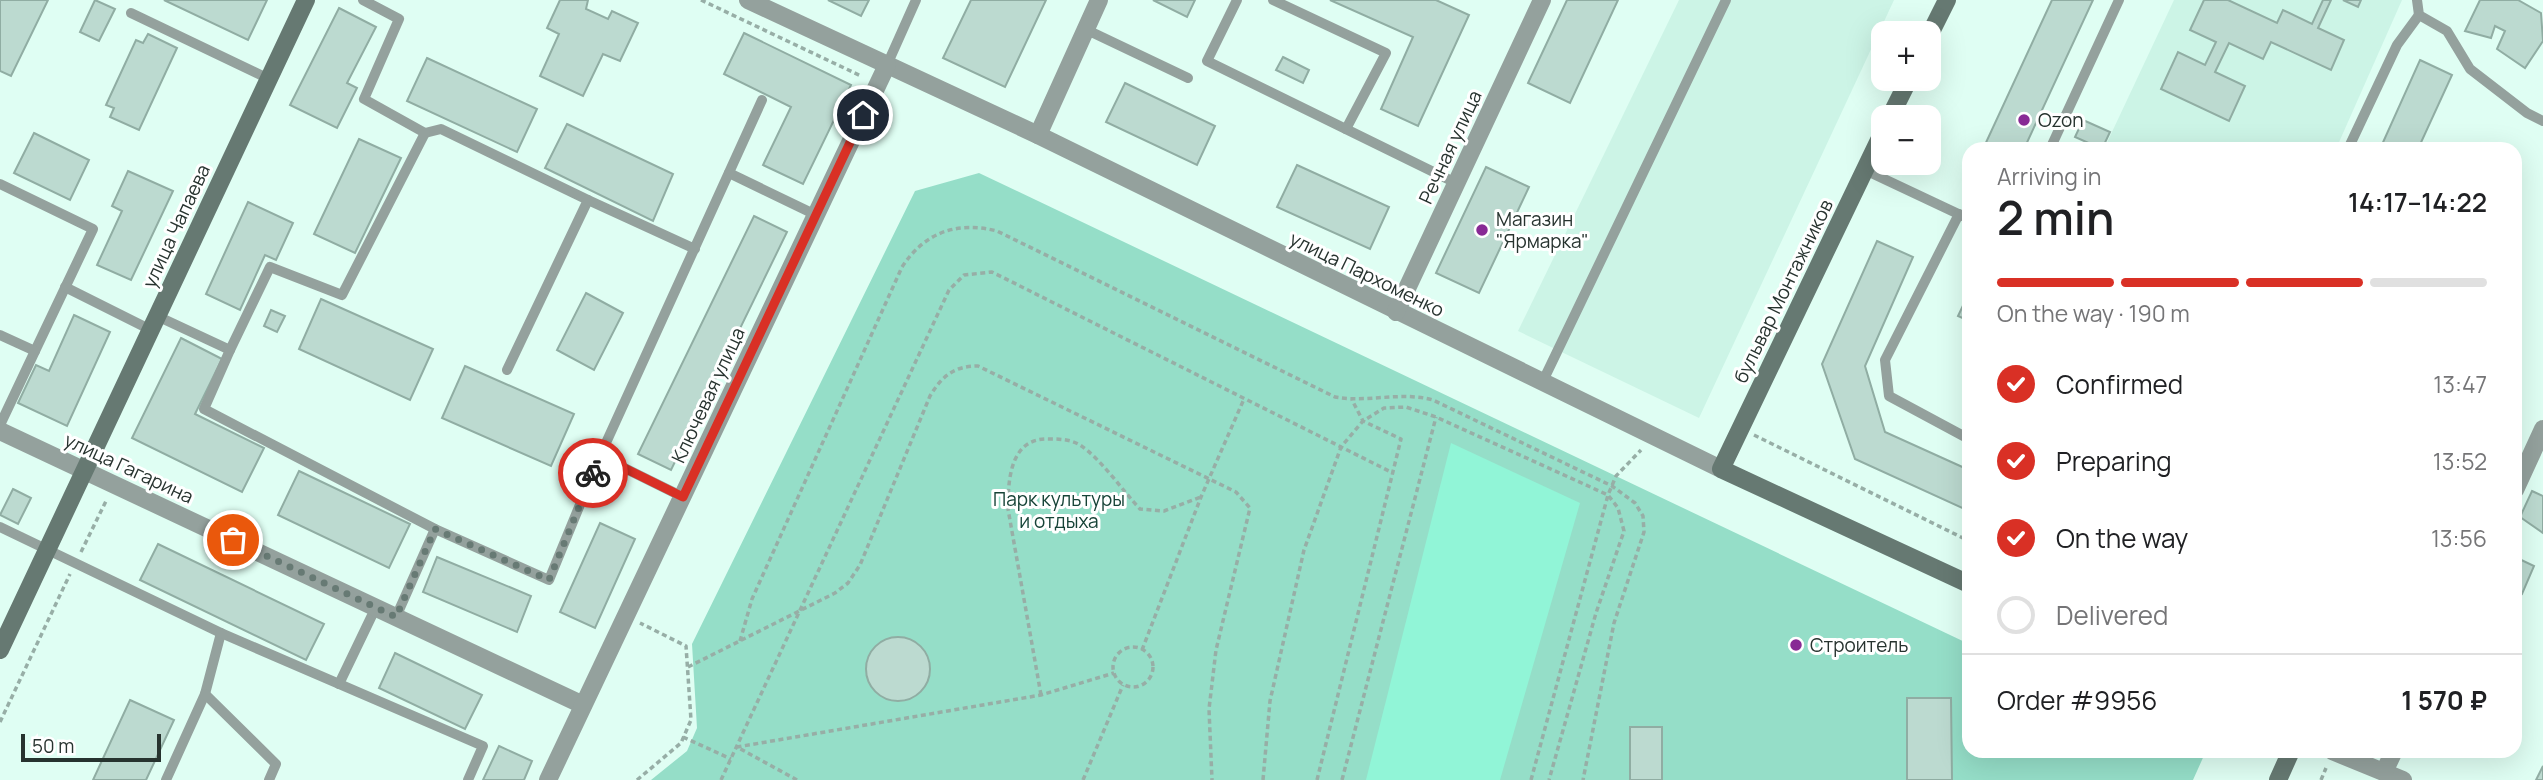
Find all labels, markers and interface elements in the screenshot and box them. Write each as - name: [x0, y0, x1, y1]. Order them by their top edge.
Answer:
- map controls: [1871, 21, 1941, 175]
- button: +: [1871, 21, 1941, 91]
- pin: [833, 85, 893, 145]
- street label: Речная улица: [1412, 86, 1488, 208]
- icon: home: [844, 96, 882, 134]
- button: −: [1871, 105, 1941, 175]
- place label: Ozon: [2038, 107, 2084, 133]
- marker: Ozon: [2016, 112, 2032, 128]
- street label: улица Чапаева: [136, 160, 216, 292]
- text: Arriving in: [1997, 160, 2102, 192]
- text: 14:17–14:22: [2348, 184, 2487, 220]
- text: 2 min: [1997, 186, 2114, 249]
- street label: бульвар Монтажников: [1727, 195, 1839, 387]
- place label: Магазин "Ярмарка": [1496, 206, 1589, 254]
- marker: Магазин "Ярмарка": [1474, 222, 1490, 238]
- street label: улица Пархоменко: [1285, 225, 1449, 323]
- text: On the way · 190 m: [1997, 297, 2190, 329]
- street label: Ключевая улица: [665, 323, 751, 467]
- icon: check: [1997, 365, 2035, 403]
- text: Confirmed: [2056, 366, 2183, 402]
- text: 13:47: [2433, 368, 2487, 400]
- street label: улица Гагарина: [60, 427, 198, 509]
- courier: [558, 438, 628, 508]
- icon: check: [1997, 442, 2035, 480]
- text: Preparing: [2056, 443, 2172, 479]
- text: 13:52: [2433, 445, 2487, 477]
- icon: bike: [574, 454, 612, 492]
- park label: Парк культуры и отдыха: [993, 486, 1125, 534]
- pin: [203, 510, 263, 570]
- icon: check: [1997, 519, 2035, 557]
- text: On the way: [2056, 520, 2188, 556]
- icon: bag: [214, 521, 252, 559]
- text: 13:56: [2431, 522, 2487, 554]
- text: Delivered: [2056, 597, 2168, 633]
- place label: Строитель: [1810, 632, 1908, 658]
- marker: Строитель: [1788, 637, 1804, 653]
- text: Order #9956: [1997, 682, 2157, 718]
- text: 1 570 ₽: [2401, 682, 2487, 718]
- scale bar: [21, 731, 161, 763]
- text: 50 m: [32, 733, 74, 759]

